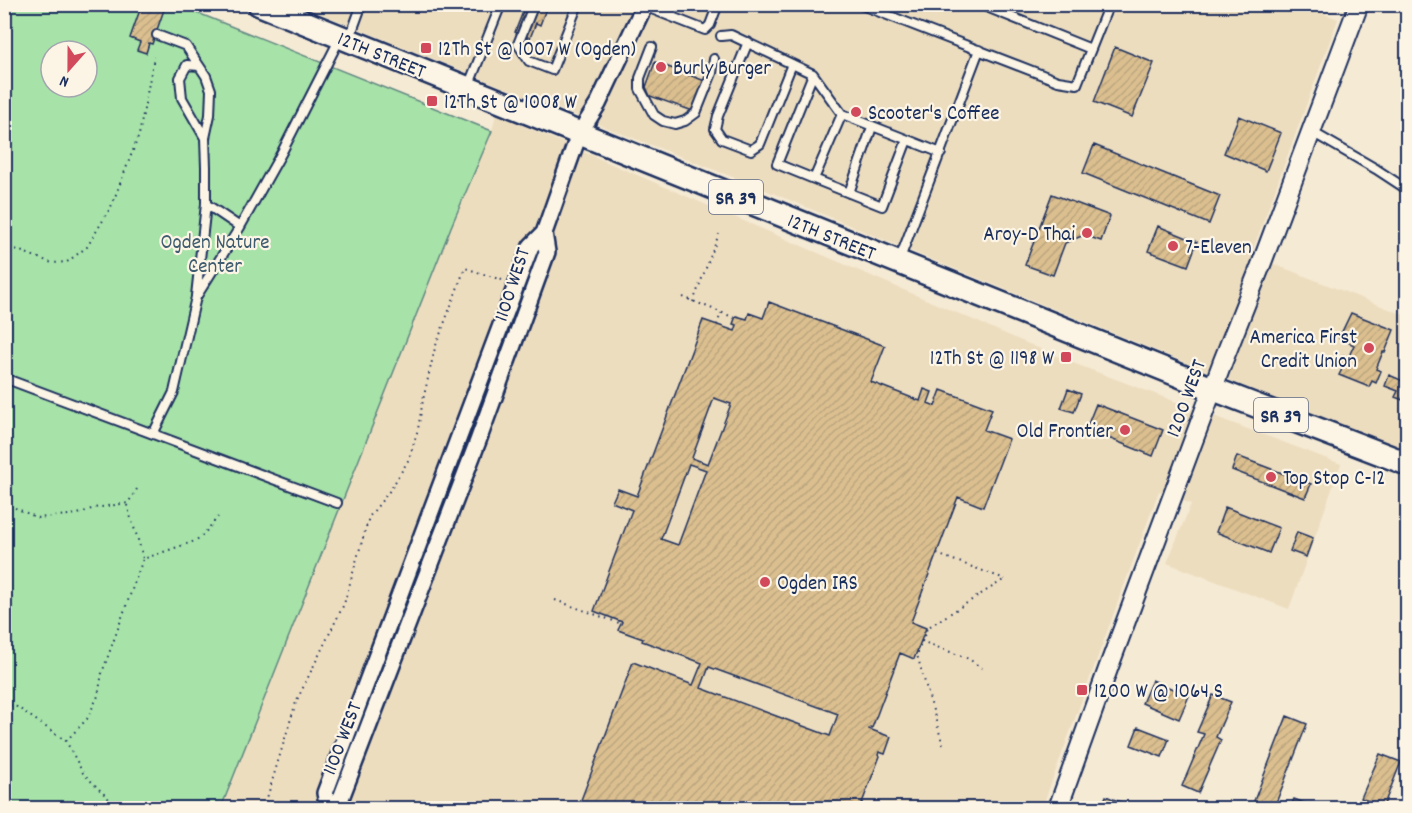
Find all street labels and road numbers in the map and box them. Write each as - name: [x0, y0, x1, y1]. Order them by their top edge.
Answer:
- street label: 12TH STREET: [332, 25, 430, 88]
- road number: SR 39: [709, 180, 763, 214]
- street label: 12TH STREET: [782, 207, 880, 270]
- street label: 1100 WEST: [488, 244, 540, 326]
- street label: 1200 WEST: [1160, 355, 1216, 442]
- road number: SR 39: [1254, 398, 1308, 432]
- street label: 1100 WEST: [316, 698, 372, 780]

